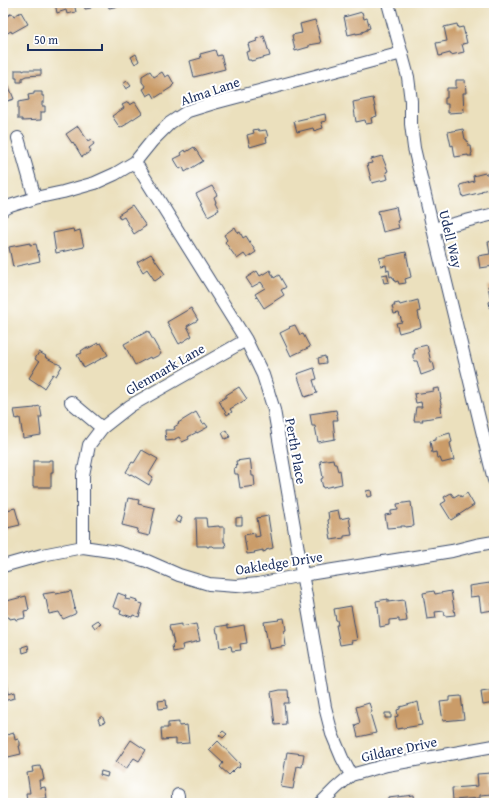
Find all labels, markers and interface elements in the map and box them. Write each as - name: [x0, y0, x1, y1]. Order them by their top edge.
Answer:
- scale bar: [28, 26, 102, 52]
- text: 50 m: [34, 31, 58, 48]
- street label: Alma Lane: [178, 71, 243, 110]
- street label: Udell Way: [434, 208, 468, 270]
- street label: Glenmark Lane: [122, 338, 209, 400]
- street label: Perth Place: [280, 416, 312, 486]
- street label: Oakledge Drive: [234, 546, 325, 580]
- street label: Gildare Drive: [359, 731, 439, 767]

